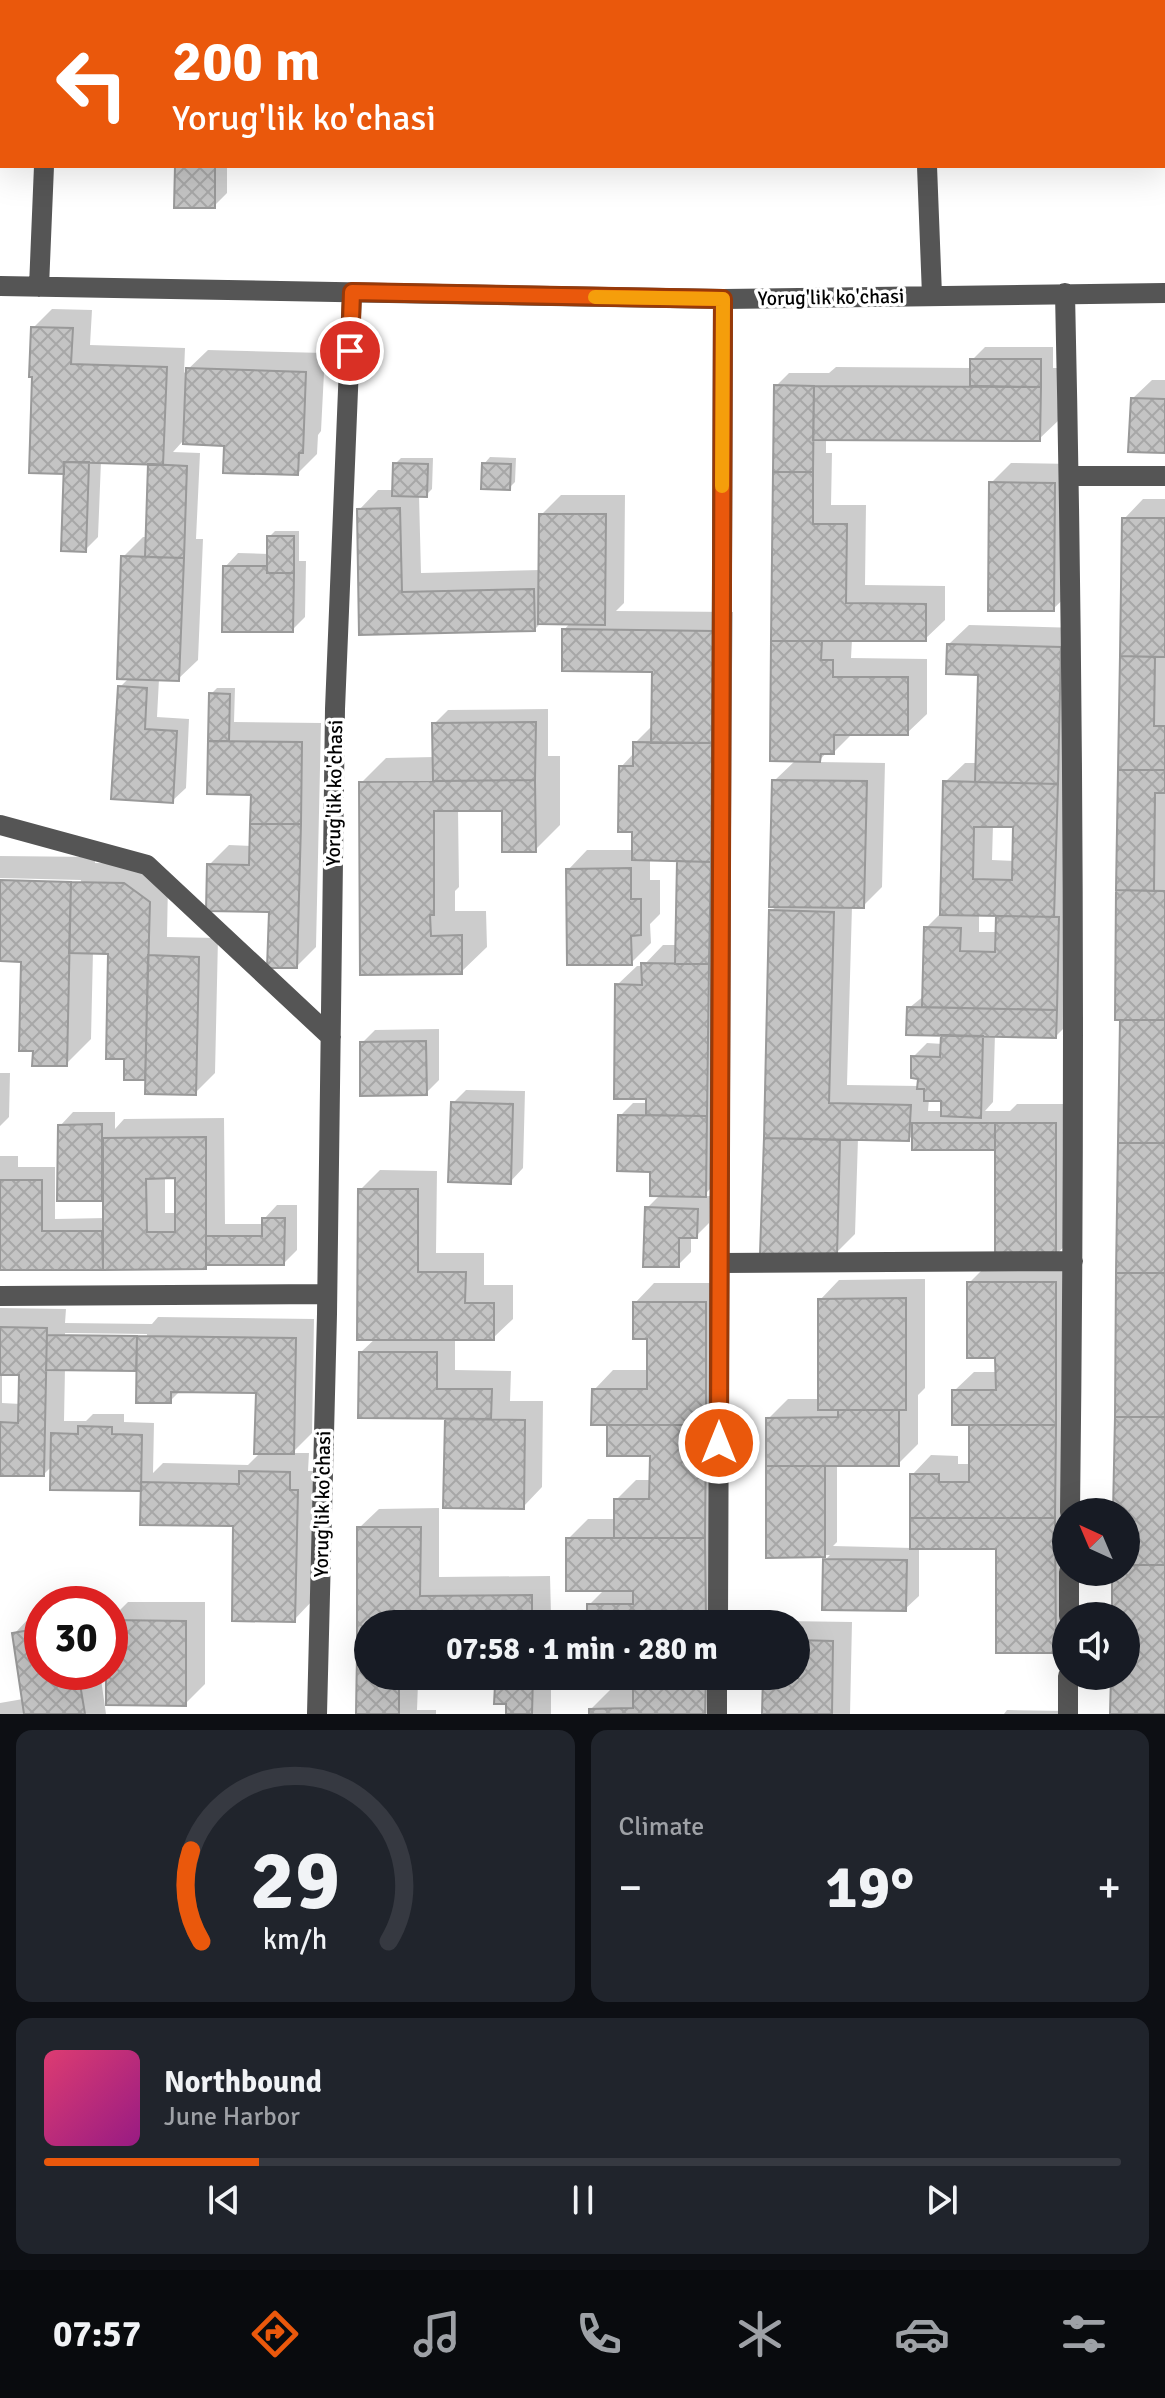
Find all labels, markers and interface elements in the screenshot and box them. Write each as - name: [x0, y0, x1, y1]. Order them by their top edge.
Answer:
- text: 200 m: [172, 27, 320, 96]
- icon: left: [40, 32, 144, 136]
- text: Yorug'lik ko'chasi: [172, 96, 436, 141]
- street label: Yorug'lik ko'chasi: [757, 284, 905, 311]
- pin: [316, 317, 384, 385]
- icon: arrive: [328, 329, 372, 373]
- street label: Yorug'lik ko'chasi: [321, 719, 348, 867]
- position arrow: [677, 1401, 761, 1485]
- street label: Yorug'lik ko'chasi: [309, 1430, 336, 1578]
- north arrow: [1052, 1498, 1140, 1586]
- map controls: [1052, 1498, 1140, 1690]
- speed limit sign: 30: [24, 1586, 128, 1690]
- button: sound: [1052, 1602, 1140, 1690]
- text: 07:58 · 1 min · 280 m: [446, 1631, 718, 1668]
- text: Climate: [619, 1811, 704, 1843]
- text: 29: [250, 1830, 340, 1932]
- text: 19°: [825, 1851, 914, 1925]
- text: −: [619, 1861, 642, 1915]
- text: +: [1097, 1861, 1121, 1915]
- text: km/h: [263, 1922, 328, 1957]
- text: Northbound: [164, 2064, 322, 2101]
- text: June Harbor: [164, 2101, 300, 2133]
- icon: previous: [202, 2178, 246, 2222]
- icon: pause: [561, 2178, 605, 2222]
- icon: next: [920, 2178, 964, 2222]
- icon: directions: [247, 2306, 303, 2362]
- icon: music: [409, 2306, 465, 2362]
- icon: phone: [571, 2306, 627, 2362]
- icon: climate: [732, 2306, 788, 2362]
- icon: car: [894, 2306, 950, 2362]
- icon: filters: [1056, 2306, 1112, 2362]
- text: 07:57: [53, 2312, 141, 2357]

